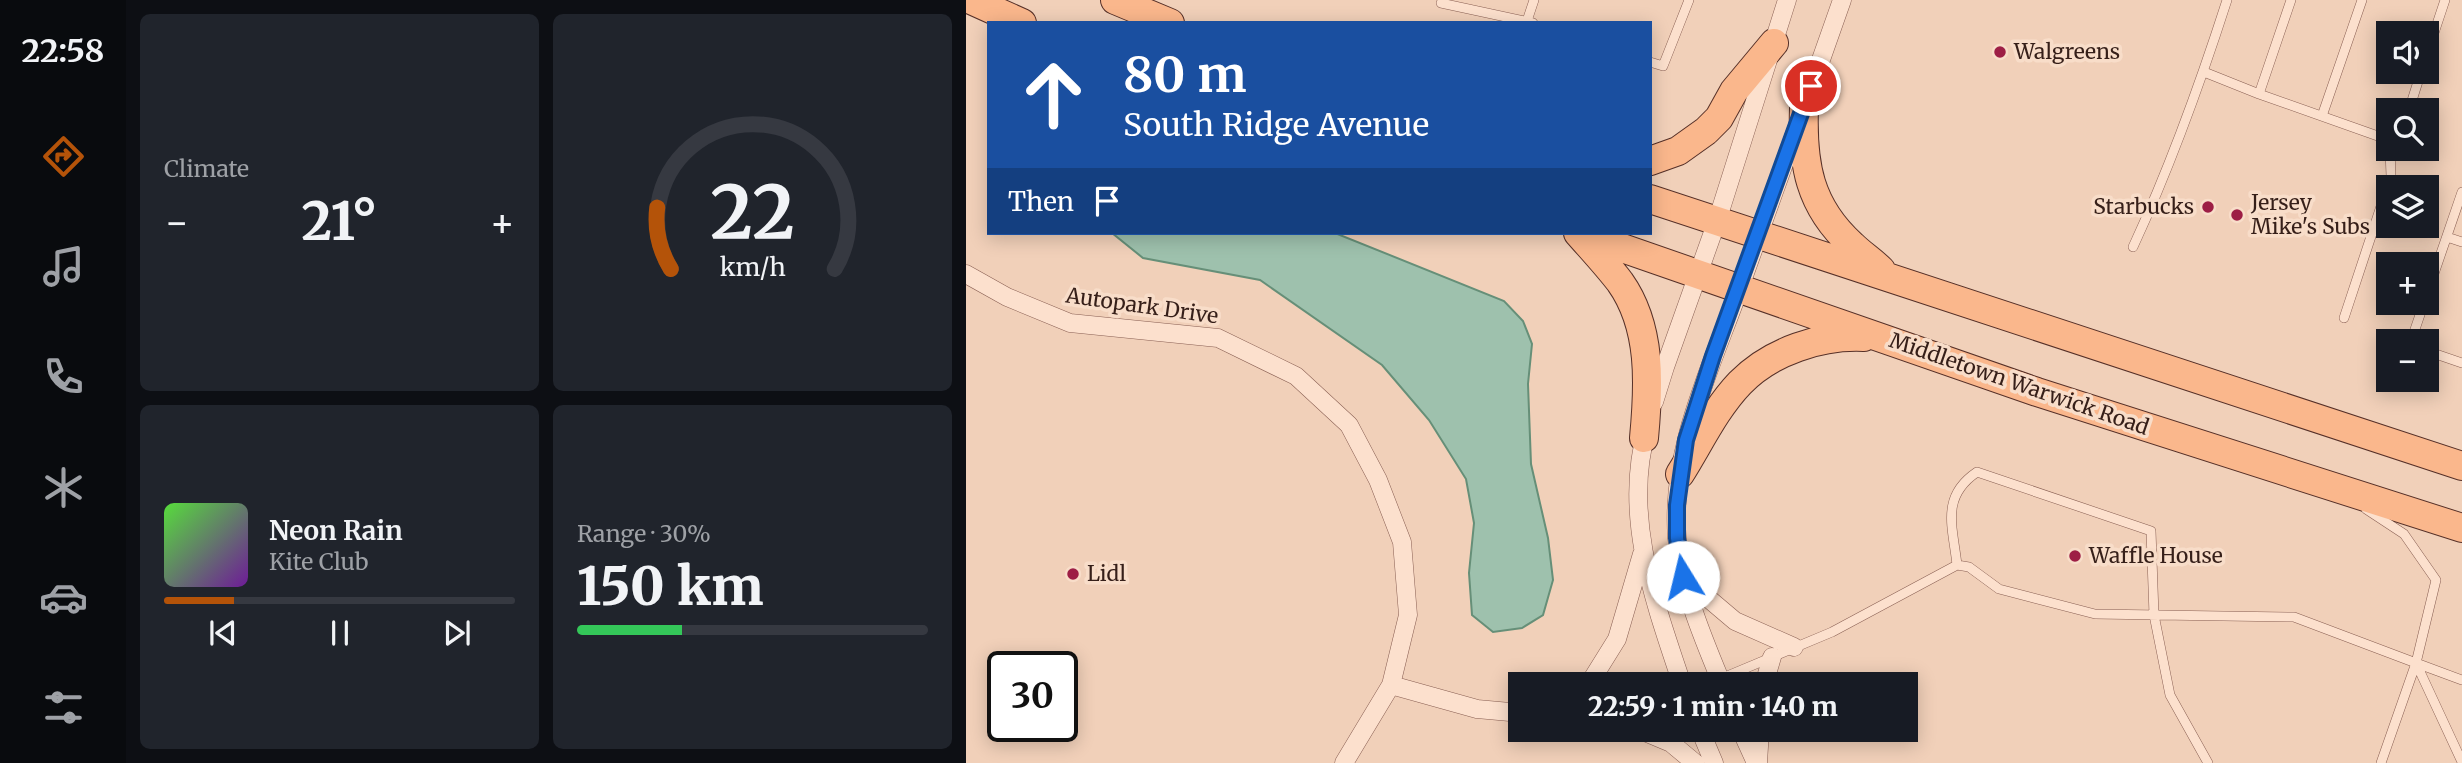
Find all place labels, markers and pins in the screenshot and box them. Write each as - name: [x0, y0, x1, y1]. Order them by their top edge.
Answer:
- place label: Walgreens: [2013, 38, 2120, 65]
- marker: Walgreens: [1992, 44, 2008, 60]
- pin: [1781, 56, 1841, 116]
- place label: Jersey Mike's Subs: [2250, 189, 2370, 240]
- place label: Starbucks: [2093, 193, 2194, 220]
- marker: Starbucks: [2200, 199, 2216, 215]
- marker: Jersey Mike's Subs: [2229, 207, 2245, 223]
- place label: Waffle House: [2088, 542, 2223, 569]
- marker: Waffle House: [2067, 548, 2083, 564]
- place label: Lidl: [1087, 560, 1126, 587]
- marker: Lidl: [1065, 566, 1081, 582]

